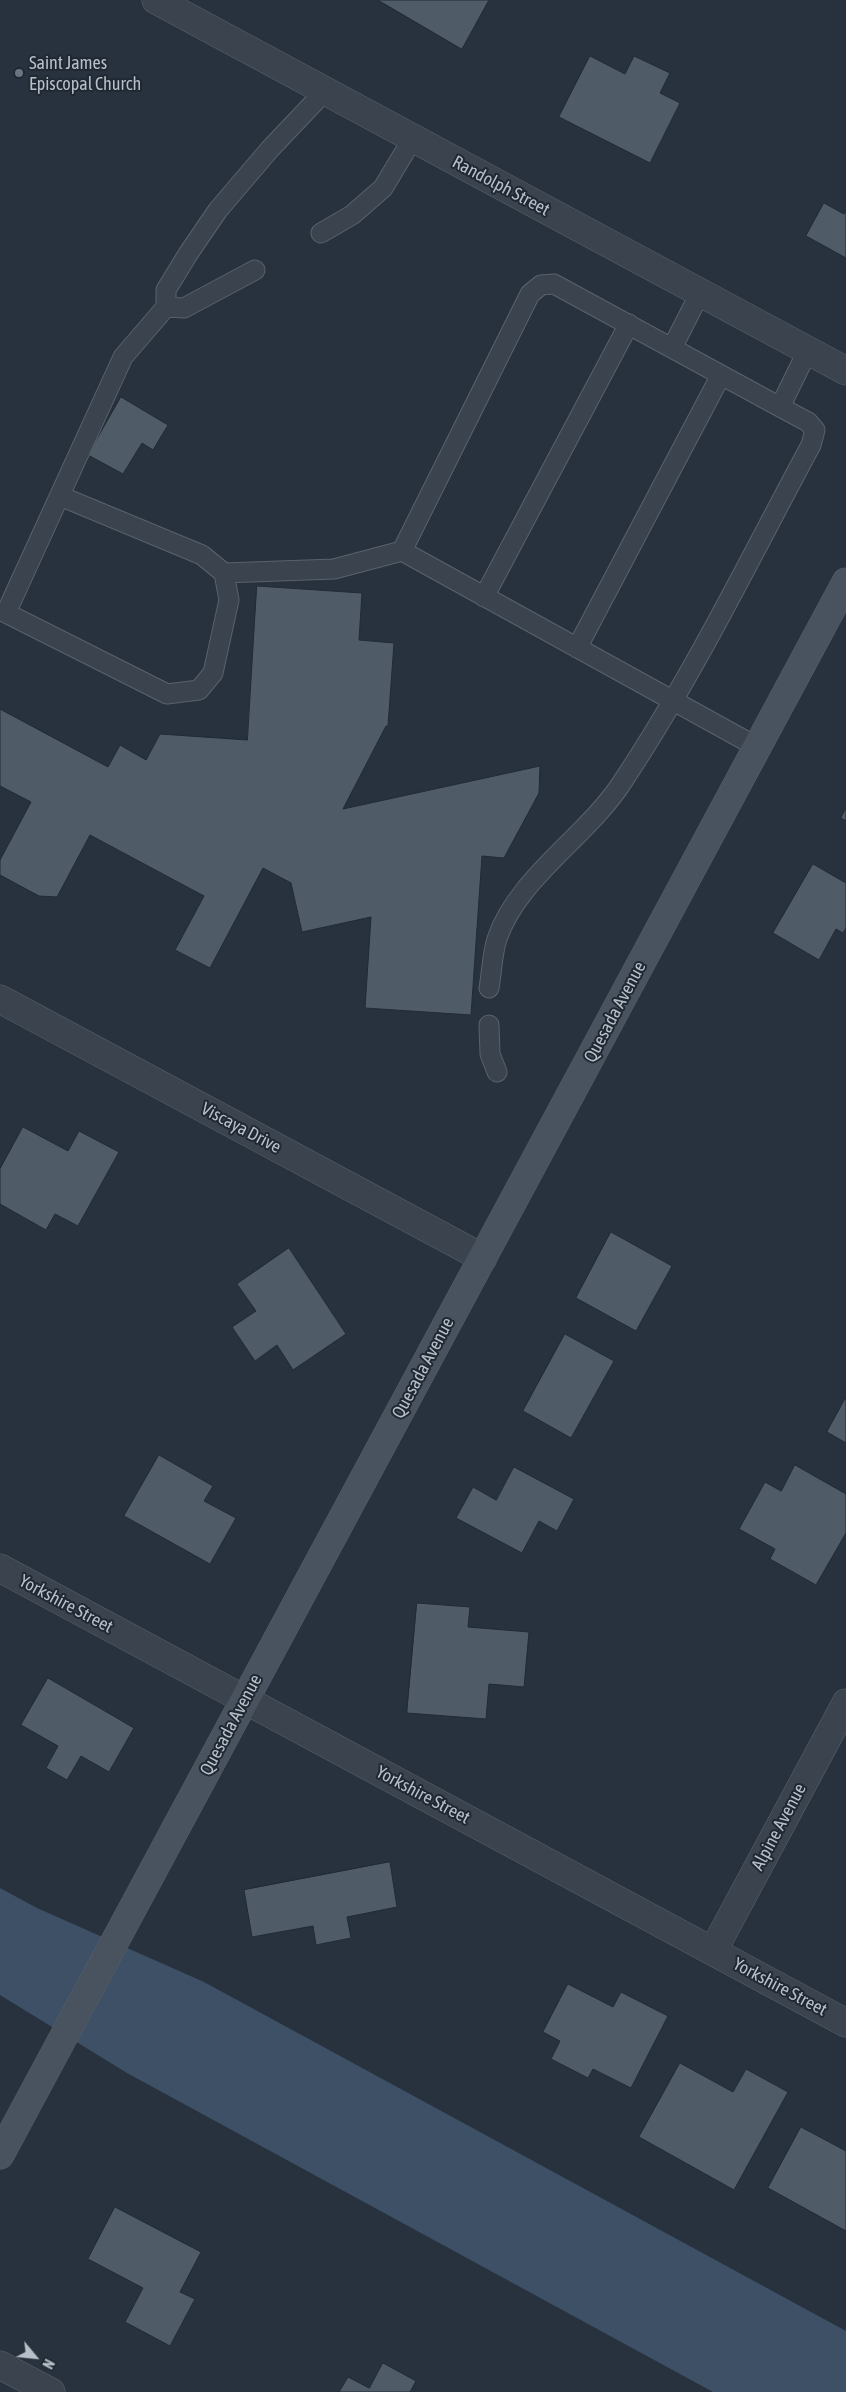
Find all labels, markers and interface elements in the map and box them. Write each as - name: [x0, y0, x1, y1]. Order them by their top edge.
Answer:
- place label: Saint James Episcopal Church: [29, 52, 141, 94]
- marker: Saint James Episcopal Church: [13, 67, 25, 79]
- street label: Randolph Street: [449, 151, 553, 221]
- street label: Quesada Avenue: [579, 958, 651, 1066]
- street label: Viscaya Drive: [197, 1098, 285, 1158]
- street label: Quesada Avenue: [387, 1314, 459, 1422]
- street label: Yorkshire Street: [15, 1570, 117, 1638]
- street label: Quesada Avenue: [195, 1671, 267, 1779]
- street label: Yorkshire Street: [372, 1761, 474, 1829]
- street label: Alpine Avenue: [747, 1780, 811, 1874]
- street label: Yorkshire Street: [729, 1953, 831, 2021]
- north arrow: [10, 2332, 60, 2382]
- text: N: [39, 2357, 57, 2371]

